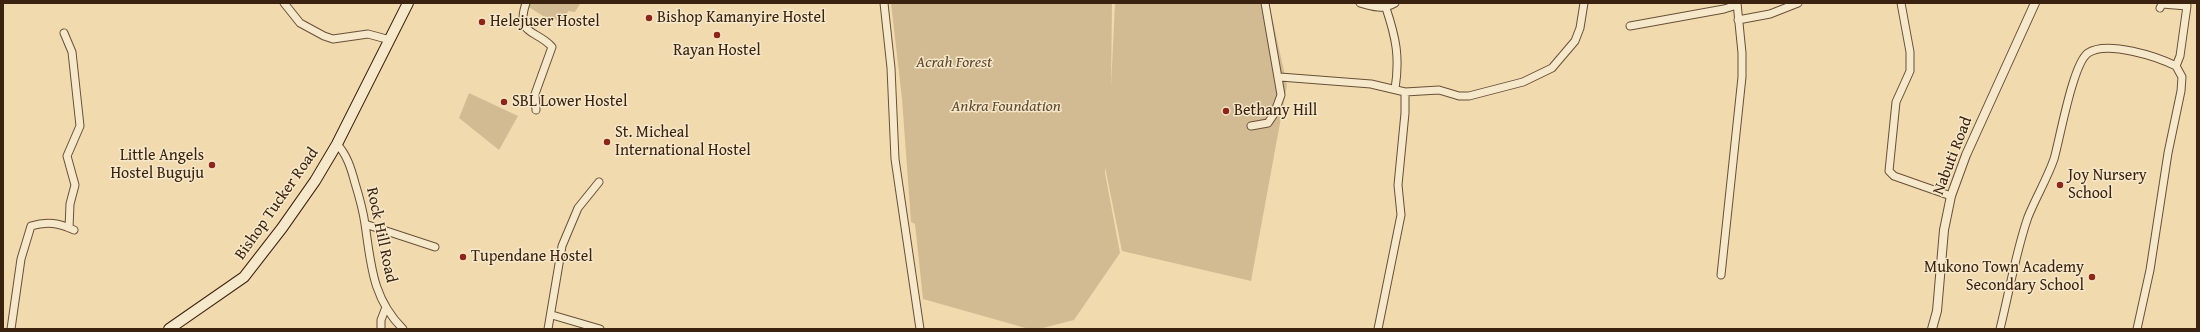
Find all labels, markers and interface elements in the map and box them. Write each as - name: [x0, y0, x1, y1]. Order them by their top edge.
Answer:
- place label: Bishop Kamanyire Hostel: [657, 8, 825, 28]
- place label: Helejuser Hostel: [490, 12, 600, 32]
- marker: Bishop Kamanyire Hostel: [644, 13, 654, 23]
- marker: Helejuser Hostel: [477, 17, 487, 27]
- marker: Rayan Hostel: [712, 30, 722, 40]
- place label: Rayan Hostel: [673, 41, 761, 61]
- park label: Acrah Forest: [916, 53, 992, 73]
- place label: SBL Lower Hostel: [512, 92, 627, 112]
- marker: SBL Lower Hostel: [499, 97, 509, 107]
- park label: Ankra Foundation: [951, 97, 1061, 117]
- place label: Bethany Hill: [1234, 101, 1317, 121]
- marker: Bethany Hill: [1221, 106, 1231, 116]
- street label: Nabuti Road: [1929, 114, 1977, 198]
- place label: St. Micheal International Hostel: [615, 123, 751, 161]
- marker: St. Micheal International Hostel: [602, 137, 612, 147]
- street label: Bishop Tucker Road: [231, 144, 323, 264]
- place label: Little Angels Hostel Buguju: [110, 146, 204, 184]
- marker: Little Angels Hostel Buguju: [207, 160, 217, 170]
- place label: Joy Nursery School: [2068, 166, 2147, 204]
- marker: Joy Nursery School: [2055, 180, 2065, 190]
- street label: Rock Hill Road: [362, 186, 400, 284]
- place label: Tupendane Hostel: [471, 247, 593, 267]
- marker: Tupendane Hostel: [458, 252, 468, 262]
- place label: Mukono Town Academy Secondary School: [1924, 258, 2084, 296]
- marker: Mukono Town Academy Secondary School: [2087, 272, 2097, 282]

